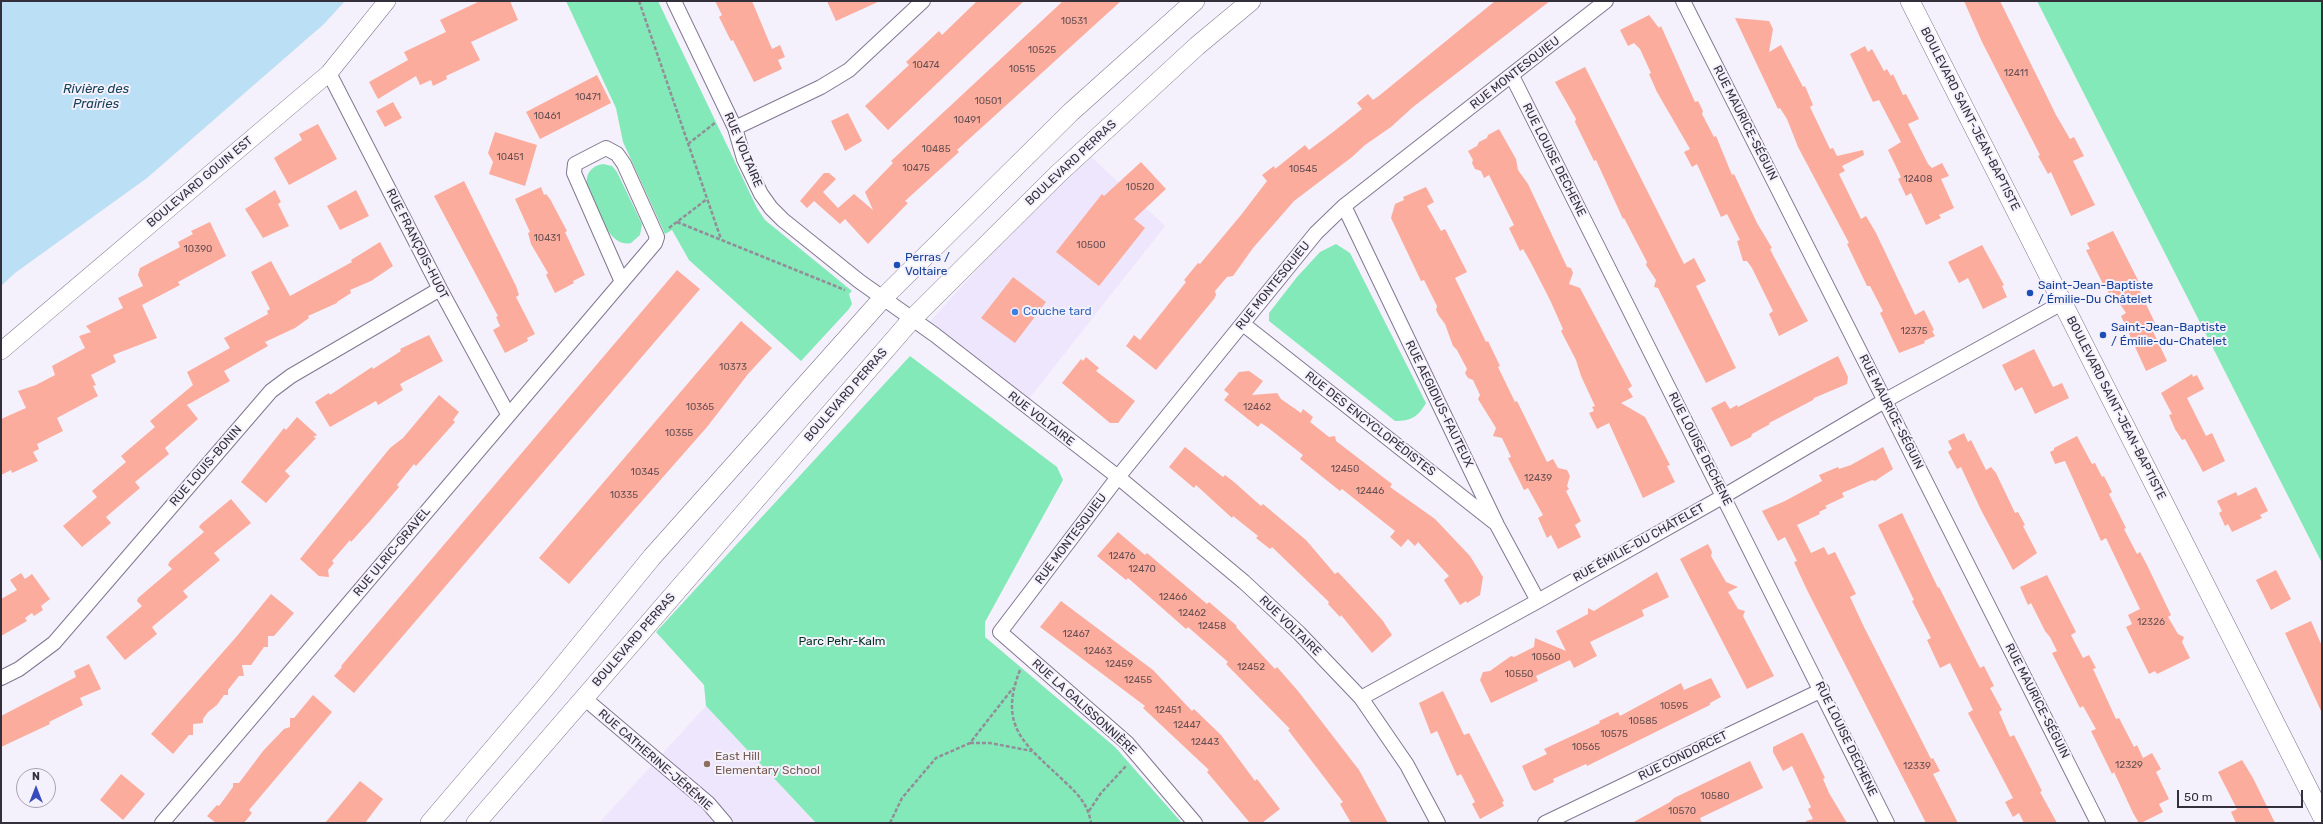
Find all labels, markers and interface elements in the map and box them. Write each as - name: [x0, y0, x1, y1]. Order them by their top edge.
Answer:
- house number: 10531: [1061, 15, 1087, 27]
- street label: BOULEVARD SAINT-JEAN-BAPTISTE: [1917, 25, 2023, 213]
- street label: RUE MONTESQUIEU: [1467, 34, 1563, 112]
- house number: 10525: [1028, 44, 1056, 56]
- house number: 10474: [912, 59, 940, 71]
- house number: 10515: [1009, 63, 1035, 75]
- street label: RUE MAURICE-SÉGUIN: [1710, 63, 1780, 183]
- house number: 12411: [2004, 67, 2028, 79]
- water label: Rivière des Prairies: [63, 81, 129, 112]
- house number: 10471: [575, 91, 601, 103]
- house number: 10501: [974, 95, 1002, 107]
- street label: RUE LOUISE DECHENE: [1519, 101, 1589, 219]
- house number: 10461: [534, 110, 560, 122]
- street label: RUE VOLTAIRE: [721, 110, 765, 190]
- house number: 10491: [954, 114, 980, 126]
- street label: BOULEVARD PERRAS: [1023, 117, 1119, 209]
- street label: BOULEVARD GOUIN EST: [144, 134, 256, 230]
- house number: 10485: [921, 143, 951, 155]
- house number: 10451: [497, 151, 523, 163]
- house number: 10475: [902, 162, 930, 174]
- house number: 10545: [1289, 163, 1317, 175]
- house number: 12408: [1904, 173, 1932, 185]
- house number: 10520: [1126, 181, 1154, 193]
- street label: RUE FRANÇOIS-HUOT: [383, 186, 451, 302]
- house number: 10431: [534, 232, 560, 244]
- house number: 10500: [1076, 239, 1106, 251]
- street label: RUE MONTESQUIEU: [1233, 239, 1313, 333]
- house number: 10390: [184, 243, 212, 255]
- place label: Perras / Voltaire: [905, 251, 950, 279]
- marker: Perras / Voltaire: [892, 260, 902, 270]
- place label: Saint-Jean-Baptiste / Émilie-Du Châtelet: [2038, 279, 2153, 307]
- marker: Saint-Jean-Baptiste / Émilie-Du Châtelet: [2025, 288, 2035, 298]
- place label: Couche tard: [1023, 305, 1092, 319]
- marker: Couche tard: [1010, 307, 1020, 317]
- street label: BOULEVARD SAINT-JEAN-BAPTISTE: [2063, 314, 2169, 502]
- place label: Saint-Jean-Baptiste / Émilie-du-Chatelet: [2111, 321, 2227, 349]
- house number: 12375: [1900, 325, 1928, 337]
- marker: Saint-Jean-Baptiste / Émilie-du-Chatelet: [2098, 330, 2108, 340]
- street label: RUE AEGIDIUS-FAUTEUX: [1402, 338, 1476, 470]
- street label: BOULEVARD PERRAS: [802, 345, 890, 445]
- street label: RUE MAURICE-SÉGUIN: [1856, 352, 1926, 472]
- house number: 10373: [719, 361, 747, 373]
- street label: RUE DES ENCYCLOPÉDISTES: [1302, 369, 1438, 479]
- street label: RUE VOLTAIRE: [1005, 389, 1077, 449]
- street label: RUE LOUISE DECHENE: [1665, 390, 1735, 508]
- house number: 10365: [686, 401, 714, 413]
- house number: 12462: [1243, 401, 1271, 413]
- street label: RUE LOUIS-BONIN: [167, 423, 245, 509]
- house number: 10355: [665, 427, 693, 439]
- house number: 12450: [1331, 463, 1359, 475]
- house number: 10345: [631, 466, 659, 478]
- house number: 12439: [1524, 472, 1552, 484]
- house number: 12446: [1356, 485, 1384, 497]
- house number: 10335: [610, 489, 638, 501]
- street label: RUE MONTESQUIEU: [1032, 491, 1110, 587]
- street label: RUE ÉMILIE-DU CHÂTELET: [1571, 501, 1707, 585]
- street label: RUE ULRIC-GRAVEL: [351, 505, 433, 599]
- house number: 12476: [1109, 550, 1135, 562]
- house number: 12470: [1128, 563, 1156, 575]
- street label: BOULEVARD PERRAS: [590, 590, 678, 690]
- house number: 12466: [1159, 591, 1187, 603]
- street label: RUE VOLTAIRE: [1256, 593, 1324, 659]
- house number: 12462: [1178, 607, 1206, 619]
- house number: 12326: [2137, 616, 2165, 628]
- house number: 12458: [1198, 620, 1226, 632]
- house number: 12467: [1062, 628, 1090, 640]
- park label: Parc Pehr-Kalm: [798, 635, 886, 649]
- street label: RUE MAURICE-SÉGUIN: [2002, 641, 2072, 761]
- house number: 12463: [1084, 645, 1112, 657]
- house number: 10560: [1532, 651, 1560, 663]
- street label: RUE LA GALISSONNIÈRE: [1029, 656, 1139, 758]
- house number: 12459: [1105, 658, 1133, 670]
- house number: 12452: [1237, 661, 1265, 673]
- house number: 10550: [1505, 668, 1533, 680]
- house number: 12455: [1124, 674, 1152, 686]
- street label: RUE LOUISE DECHENE: [1812, 679, 1880, 799]
- house number: 10595: [1660, 700, 1688, 712]
- house number: 12451: [1155, 704, 1181, 716]
- street label: RUE CATHERINE-JÉRÉMIE: [595, 706, 715, 814]
- house number: 10585: [1629, 715, 1657, 727]
- house number: 12447: [1173, 719, 1201, 731]
- house number: 10575: [1600, 728, 1628, 740]
- street label: RUE CONDORCET: [1636, 728, 1730, 784]
- house number: 12443: [1191, 736, 1219, 748]
- house number: 10565: [1572, 741, 1600, 753]
- place label: East Hill Elementary School: [715, 750, 820, 778]
- marker: East Hill Elementary School: [702, 759, 712, 769]
- house number: 12329: [2115, 759, 2143, 771]
- house number: 12339: [1903, 760, 1931, 772]
- north arrow: [16, 768, 56, 808]
- text: N: [32, 770, 40, 783]
- scale bar: [2179, 782, 2305, 808]
- house number: 10580: [1700, 790, 1730, 802]
- text: 50 m: [2184, 790, 2212, 804]
- house number: 10570: [1668, 805, 1696, 817]

